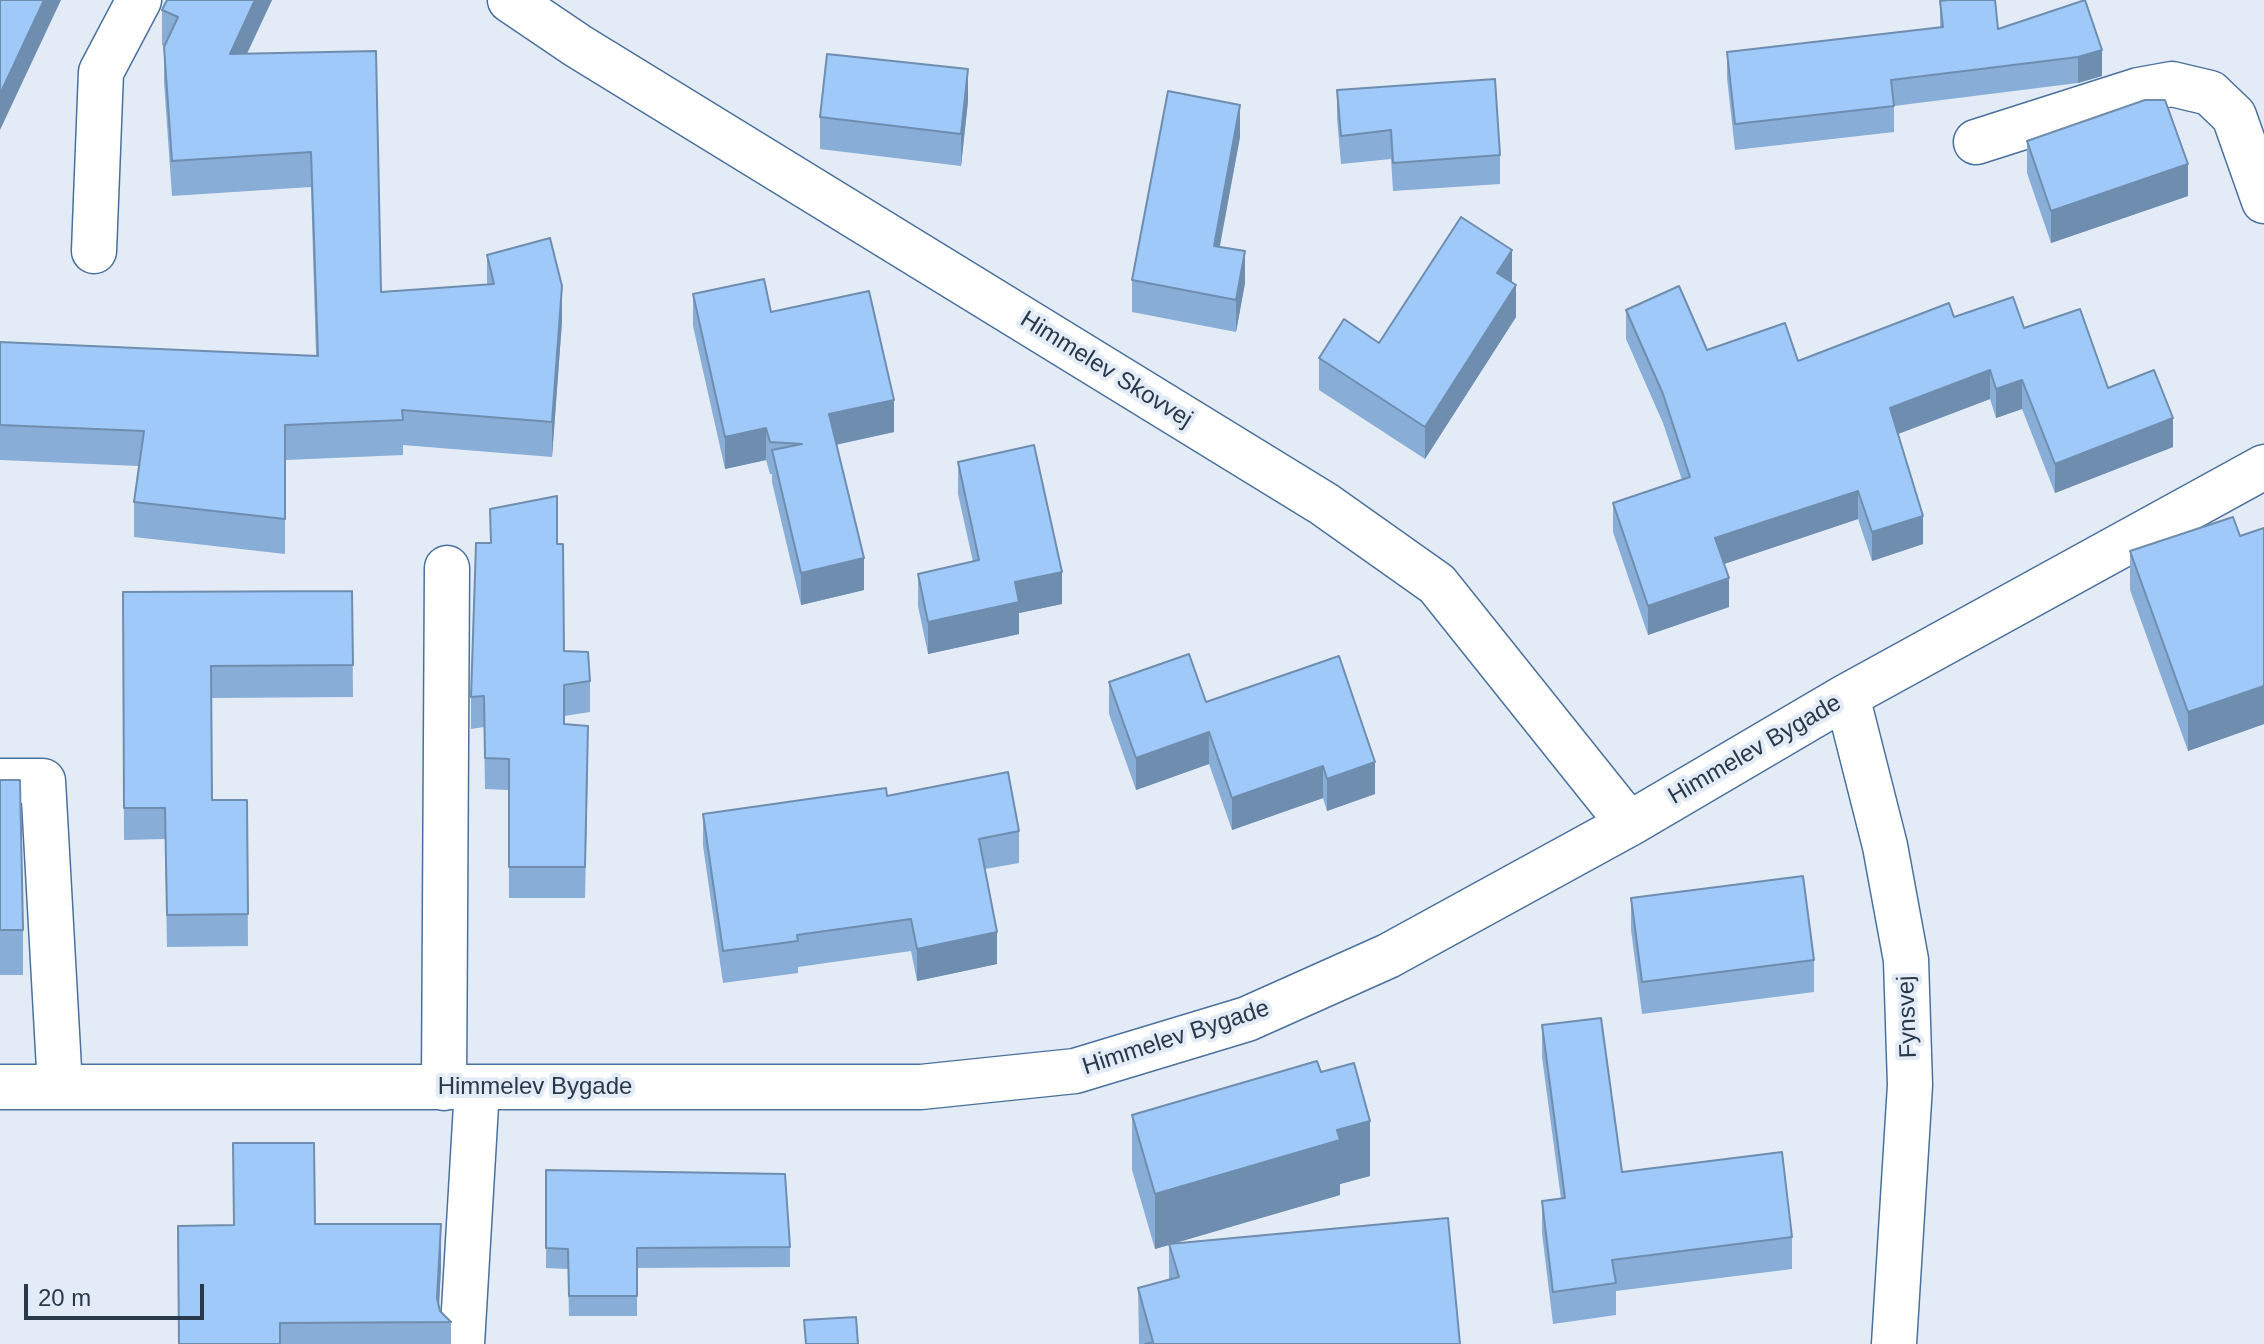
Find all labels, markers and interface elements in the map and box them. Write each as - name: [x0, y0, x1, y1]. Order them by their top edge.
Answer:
- street label: Himmelev Skovvej: [1015, 305, 1197, 435]
- street label: Himmelev Bygade: [1663, 689, 1847, 811]
- street label: Fynsvej: [1892, 975, 1924, 1059]
- street label: Himmelev Bygade: [1079, 994, 1273, 1082]
- street label: Himmelev Bygade: [438, 1073, 632, 1101]
- scale bar: [28, 1268, 208, 1318]
- text: 20 m: [38, 1284, 91, 1311]

